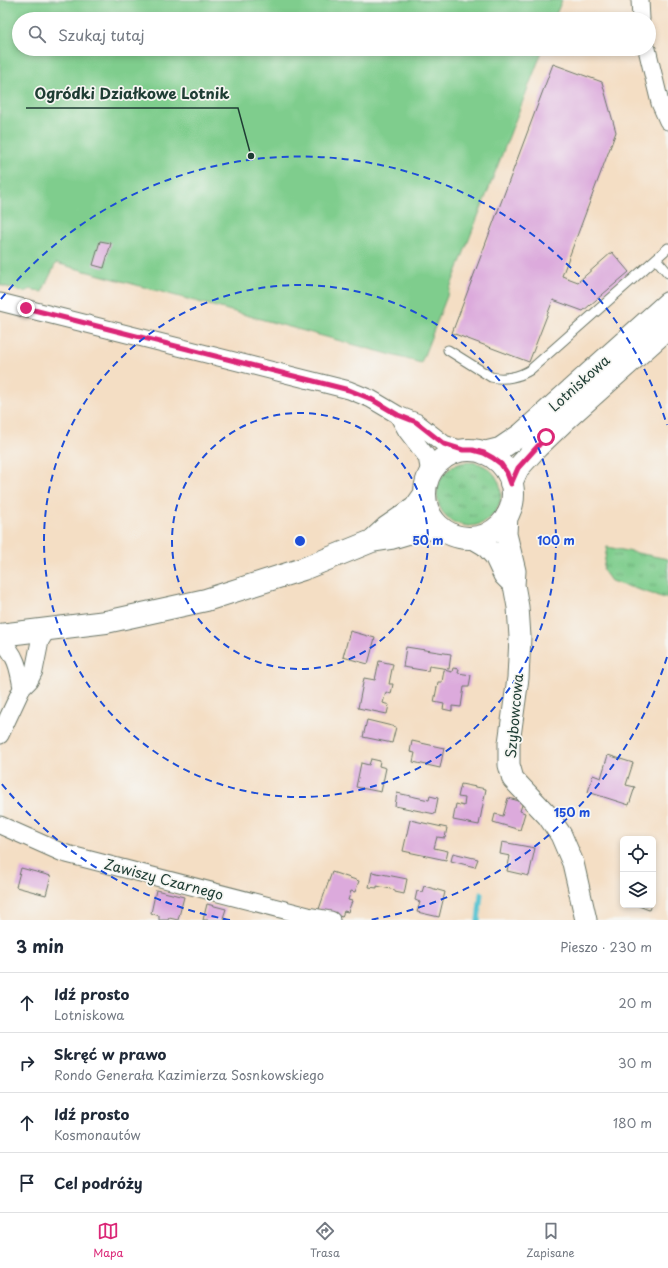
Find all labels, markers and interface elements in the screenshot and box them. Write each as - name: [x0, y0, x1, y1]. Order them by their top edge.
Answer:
- search box: [12, 12, 656, 56]
- icon: search: [26, 23, 48, 45]
- text: Szukaj tutaj: [58, 23, 145, 46]
- callout: Ogródki Działkowe Lotnik: [26, 81, 238, 108]
- text: Ogródki Działkowe Lotnik: [34, 81, 230, 104]
- route end: [17, 299, 35, 317]
- street label: Lotniskowa: [544, 350, 614, 416]
- route start: [537, 428, 555, 446]
- text: 50 m: [412, 531, 444, 549]
- text: 100 m: [537, 531, 575, 549]
- centre of rings: [293, 534, 307, 548]
- street label: Szybowcowa: [500, 672, 528, 759]
- text: 150 m: [554, 803, 590, 821]
- map controls: [620, 836, 656, 908]
- button: locate: [620, 836, 656, 872]
- street label: Zawiszy Czarnego: [102, 853, 226, 905]
- button: layers: [620, 872, 656, 908]
- text: 3 min: [16, 933, 64, 959]
- text: Pieszo · 230 m: [560, 937, 652, 956]
- text: Idź prosto: [54, 982, 129, 1005]
- icon: ahead: [16, 992, 38, 1014]
- text: 20 m: [618, 993, 652, 1012]
- text: Lotniskowa: [54, 1005, 124, 1024]
- text: Skręć w prawo: [54, 1042, 167, 1065]
- icon: right: [16, 1052, 38, 1074]
- text: 30 m: [618, 1053, 652, 1072]
- text: Rondo Generała Kazimierza Sosnkowskiego: [54, 1065, 324, 1084]
- text: Idź prosto: [54, 1102, 129, 1125]
- icon: ahead: [16, 1112, 38, 1134]
- text: 180 m: [613, 1113, 652, 1132]
- text: Kosmonautów: [54, 1125, 141, 1144]
- text: Cel podróży: [54, 1171, 142, 1194]
- icon: arrive: [16, 1172, 38, 1194]
- tab: Mapa: [93, 1220, 123, 1261]
- tab: Trasa: [310, 1220, 340, 1261]
- tab: Zapisane: [526, 1220, 575, 1261]

